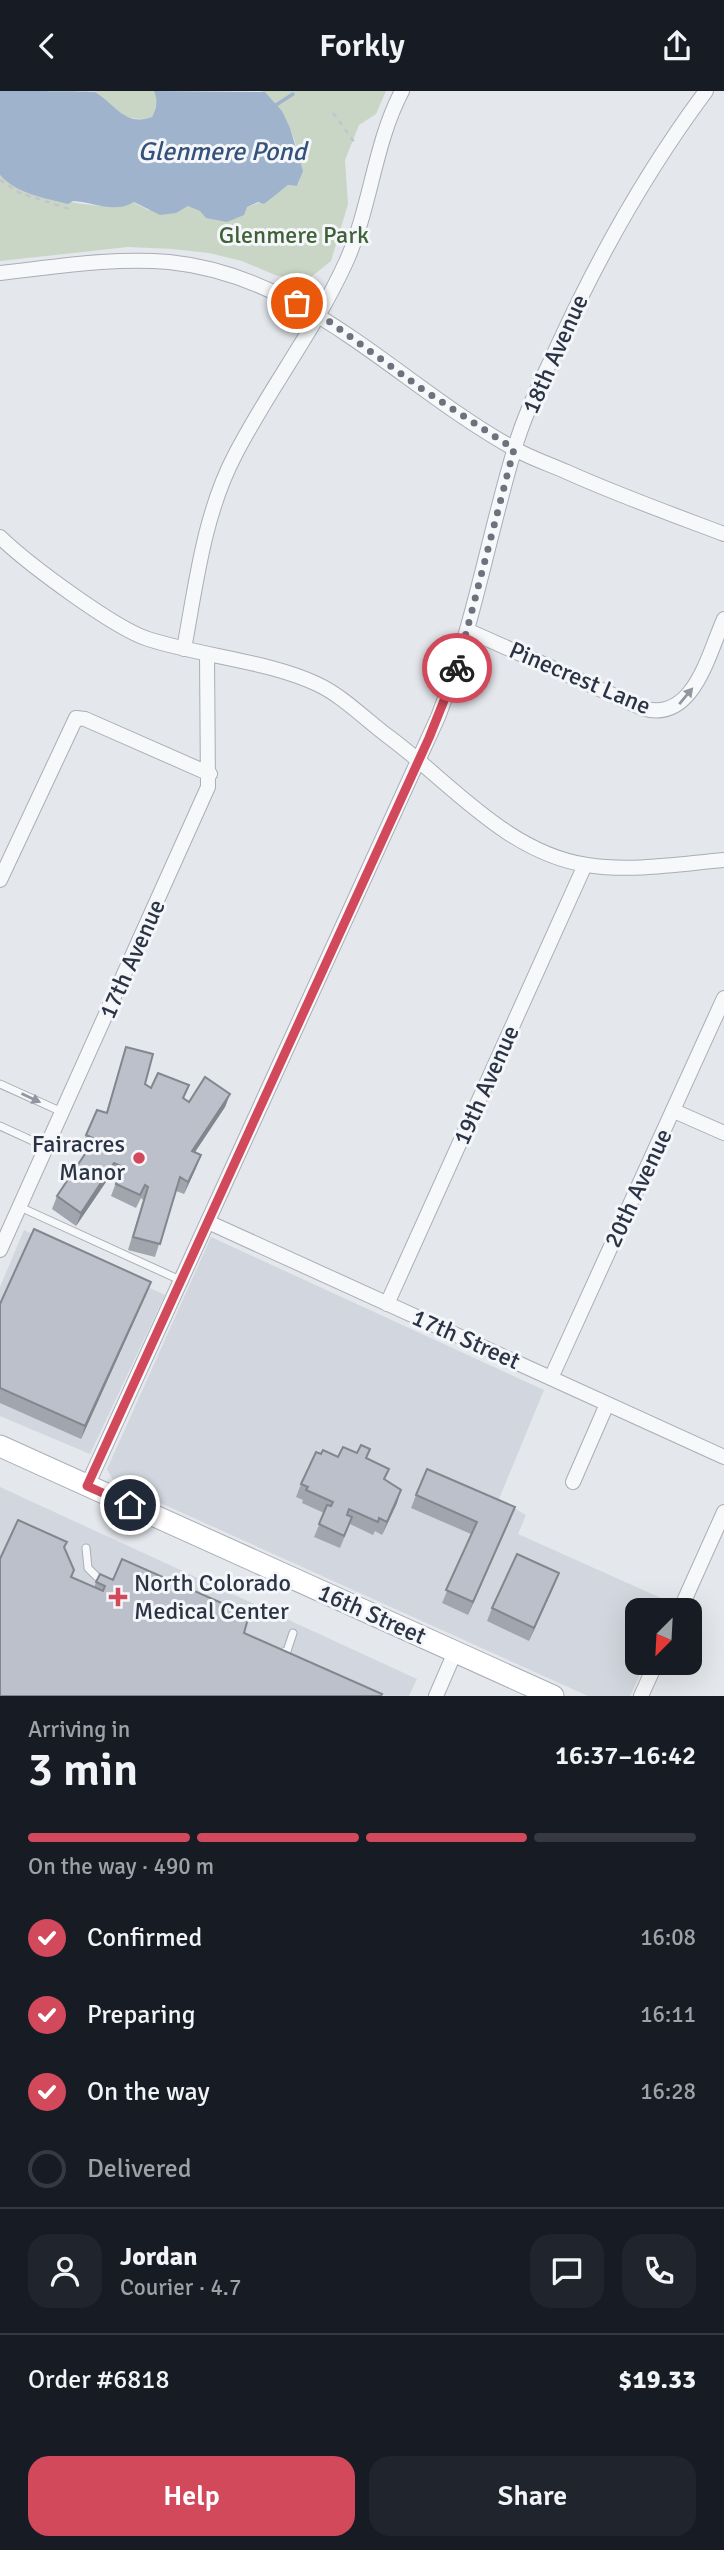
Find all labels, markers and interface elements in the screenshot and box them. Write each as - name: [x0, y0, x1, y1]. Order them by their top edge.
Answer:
- text: Forkly: [319, 26, 405, 65]
- icon: back: [28, 27, 66, 65]
- icon: share: [658, 27, 696, 65]
- water label: Glenmere Pond: [138, 136, 309, 168]
- park label: Glenmere Park: [219, 220, 369, 250]
- pin: [267, 273, 327, 333]
- icon: bag: [278, 284, 316, 322]
- street label: 18th Avenue: [515, 290, 595, 418]
- courier: [422, 633, 492, 703]
- street label: Pinecrest Lane: [505, 635, 655, 721]
- icon: bike: [438, 649, 476, 687]
- one-way arrow: [678, 687, 693, 705]
- street label: 17th Avenue: [92, 895, 172, 1023]
- street label: 19th Avenue: [446, 1021, 526, 1149]
- one-way arrow: [21, 1092, 41, 1104]
- street label: 20th Avenue: [597, 1124, 679, 1252]
- place label: Fairacres Manor: [32, 1129, 125, 1187]
- marker: Fairacres Manor: [131, 1150, 147, 1166]
- street label: 17th Street: [407, 1302, 525, 1376]
- pin: [100, 1475, 160, 1535]
- icon: home: [111, 1486, 149, 1524]
- place label: North Colorado Medical Center: [134, 1568, 291, 1626]
- street label: 16th Street: [313, 1577, 431, 1651]
- marker: North Colorado Medical Center: [108, 1587, 128, 1607]
- north arrow: [625, 1598, 702, 1675]
- map controls: [625, 1598, 702, 1675]
- text: Arriving in: [28, 1715, 130, 1744]
- text: 16:37–16:42: [555, 1740, 696, 1772]
- text: 3 min: [28, 1742, 138, 1798]
- text: On the way · 490 m: [28, 1852, 214, 1881]
- icon: check: [28, 1919, 66, 1957]
- text: Confirmed: [87, 1922, 202, 1954]
- text: 16:08: [640, 1923, 696, 1952]
- icon: check: [28, 1996, 66, 2034]
- text: Preparing: [87, 1999, 195, 2031]
- text: 16:11: [640, 2000, 696, 2029]
- icon: check: [28, 2073, 66, 2111]
- text: On the way: [87, 2076, 210, 2108]
- text: 16:28: [640, 2077, 696, 2106]
- text: Delivered: [87, 2153, 192, 2185]
- button: person: [28, 2234, 102, 2308]
- button: chat: [530, 2234, 604, 2308]
- button: phone: [622, 2234, 696, 2308]
- text: Jordan: [120, 2241, 197, 2273]
- text: Courier · 4.7: [120, 2273, 241, 2302]
- text: Order #6818: [28, 2364, 169, 2396]
- text: $19.33: [618, 2364, 696, 2396]
- button: Help: [28, 2456, 355, 2536]
- button: Share: [369, 2456, 696, 2536]

